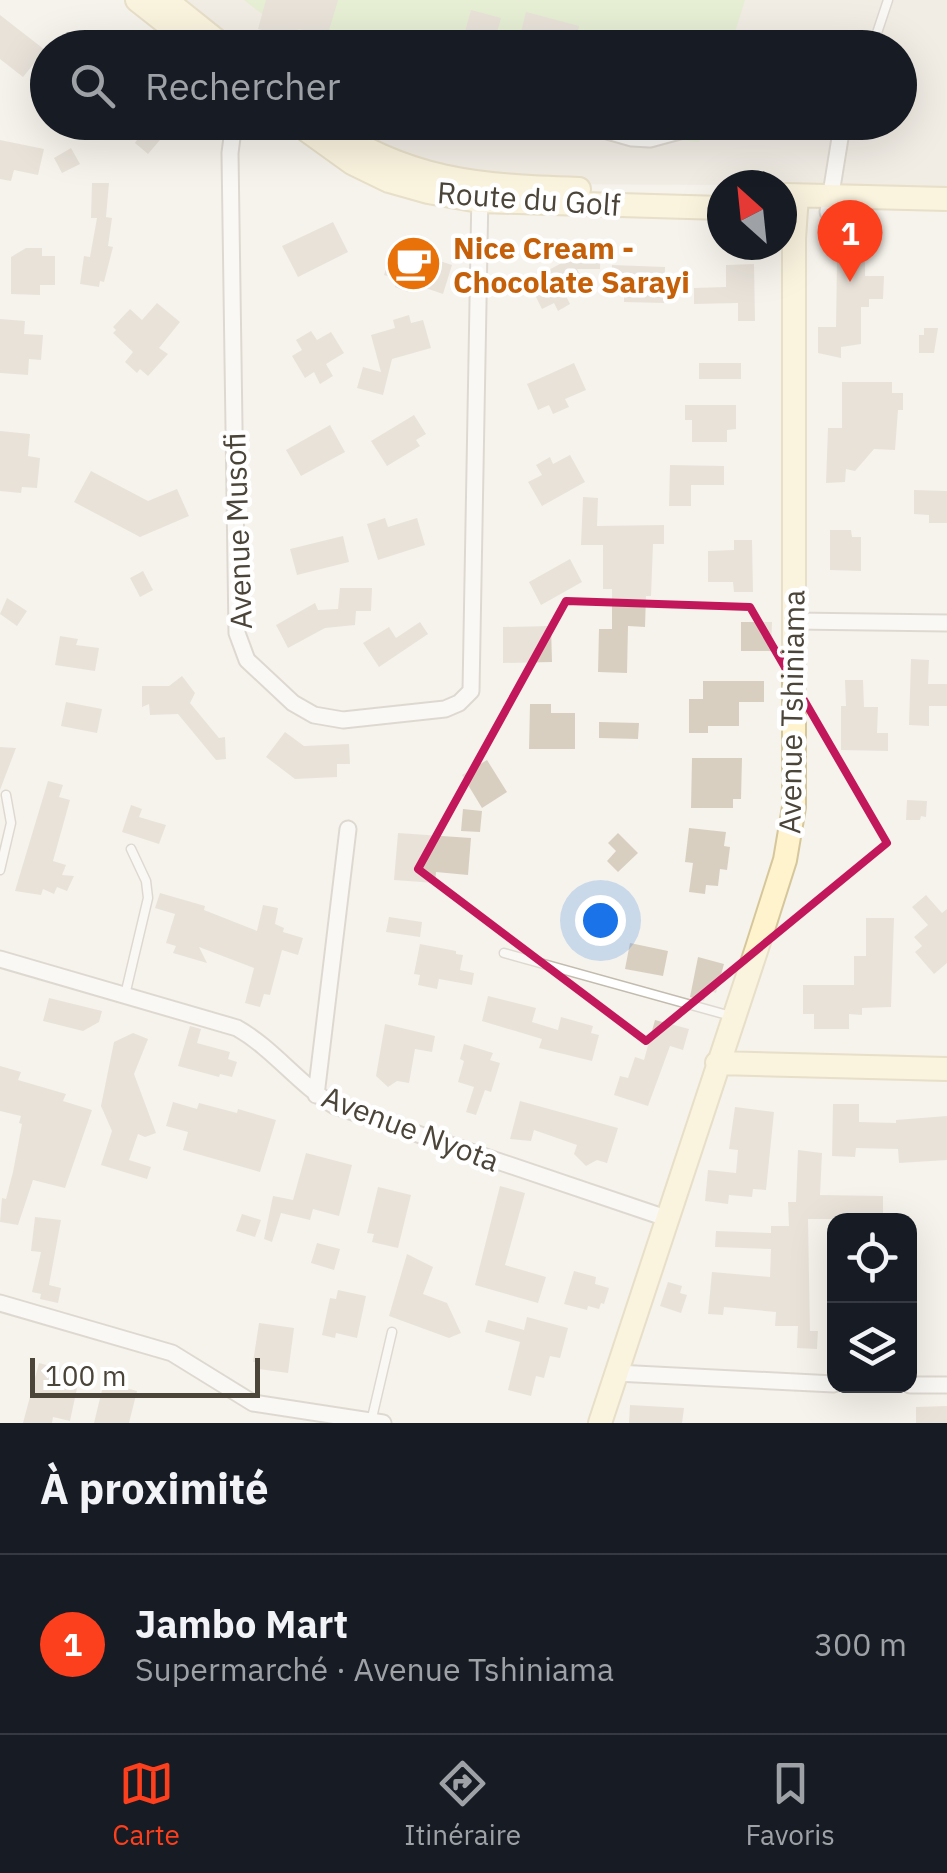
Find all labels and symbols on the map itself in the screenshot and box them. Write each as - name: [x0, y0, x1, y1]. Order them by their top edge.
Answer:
- north arrow: [707, 170, 797, 260]
- street label: Route du Golf: [436, 172, 622, 224]
- pin: 1: [818, 200, 882, 282]
- place label: Nice Cream - Chocolate Sarayi: [453, 228, 690, 301]
- cafe icon: Nice Cream - Chocolate Sarayi: [384, 234, 444, 294]
- street label: Avenue Musofi: [214, 432, 260, 630]
- street label: Avenue Tshiniama: [769, 590, 813, 834]
- your location: [575, 895, 626, 946]
- street label: Avenue Nyota: [317, 1076, 505, 1180]
- scale bar: [30, 1353, 260, 1398]

